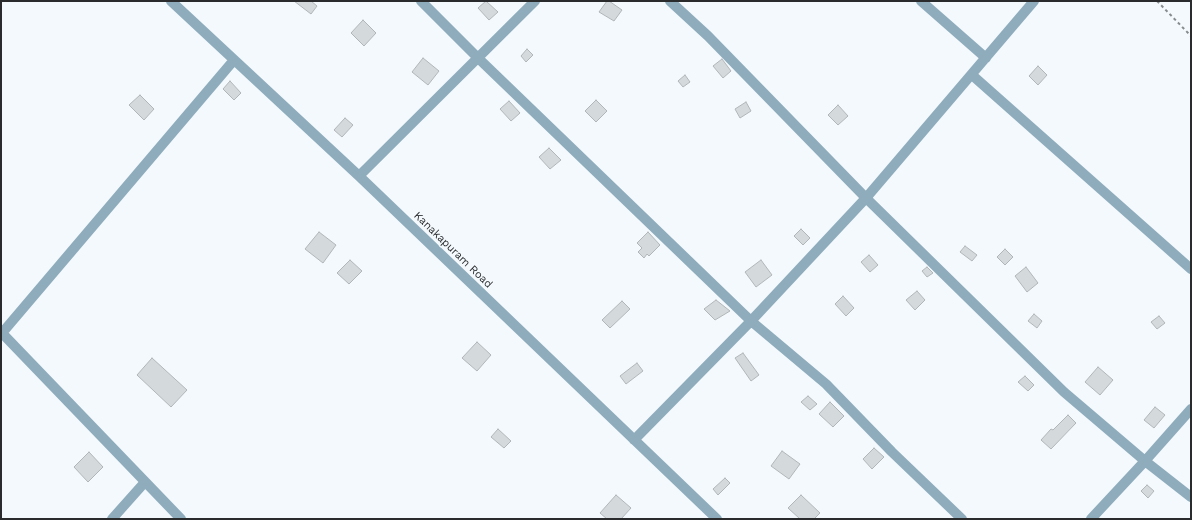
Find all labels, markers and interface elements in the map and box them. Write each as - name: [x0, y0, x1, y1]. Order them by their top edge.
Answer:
- street label: Kanakapuram Road: [411, 209, 495, 291]

